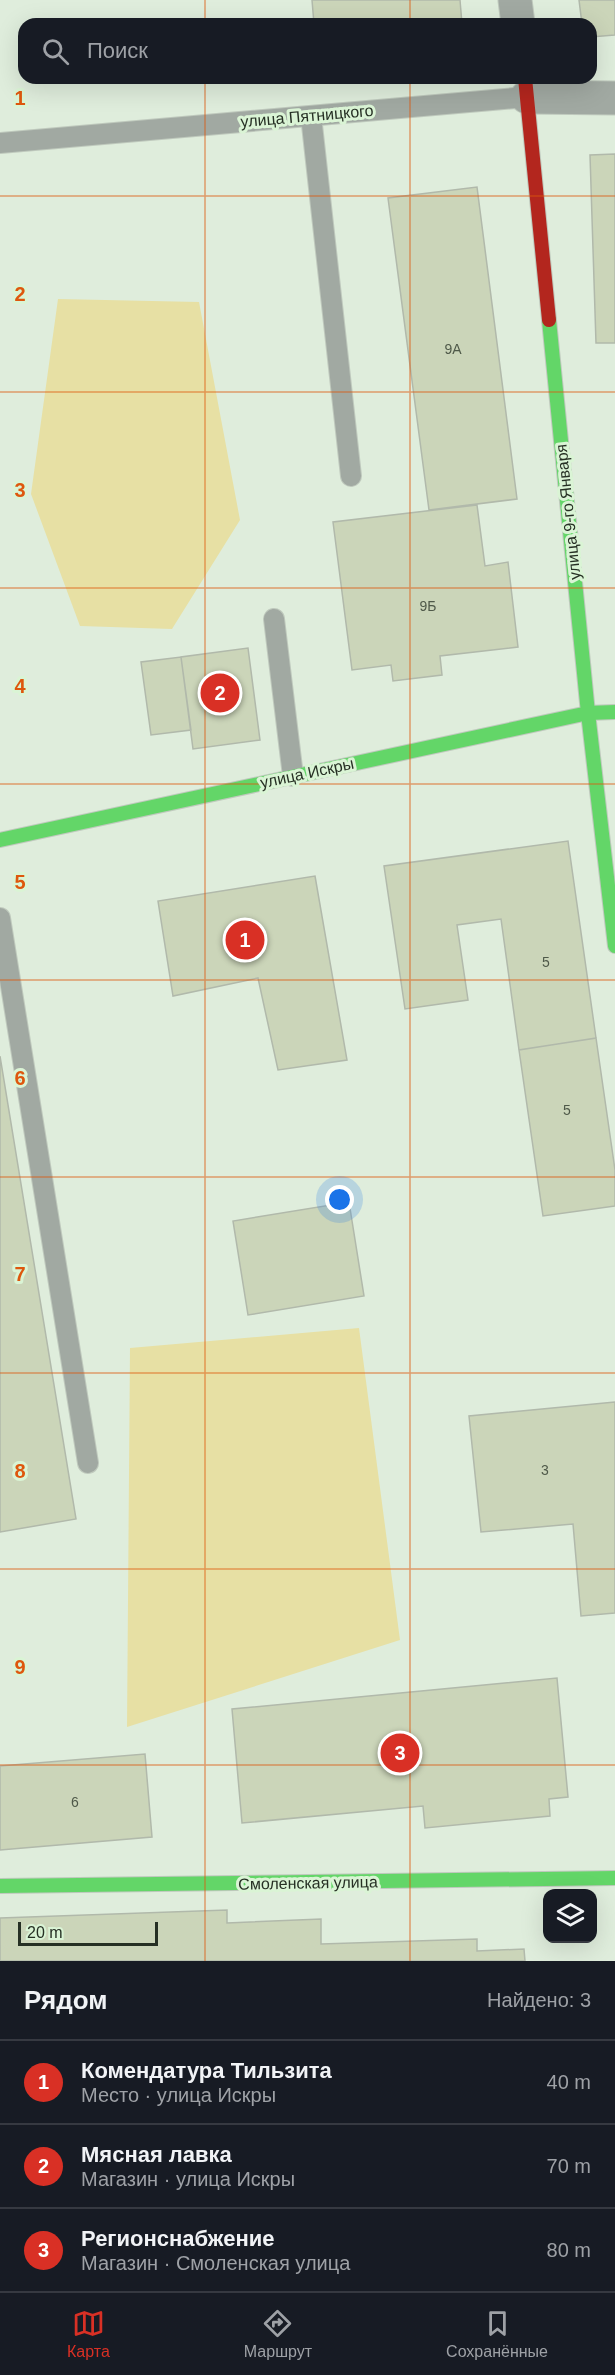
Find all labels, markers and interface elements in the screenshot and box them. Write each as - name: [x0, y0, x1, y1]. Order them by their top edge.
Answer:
- search box: [18, 18, 597, 84]
- icon: search: [39, 35, 72, 68]
- text: Поиск: [87, 38, 148, 63]
- text: 1: [14, 87, 26, 109]
- street label: улица Пятницкого: [240, 102, 374, 130]
- text: 2: [14, 283, 26, 305]
- house number: 9А: [444, 341, 462, 357]
- street label: улица 9-го Января: [552, 443, 584, 581]
- text: 3: [14, 479, 26, 501]
- house number: 9Б: [420, 598, 436, 614]
- pin: 2: [200, 670, 240, 716]
- text: 4: [14, 675, 26, 697]
- street label: улица Искры: [259, 755, 355, 791]
- text: 5: [14, 871, 26, 893]
- pin: 1: [226, 918, 264, 962]
- house number: 5: [542, 954, 550, 970]
- text: 6: [14, 1067, 26, 1089]
- house number: 5: [563, 1102, 571, 1118]
- your location: [325, 1185, 354, 1214]
- text: 7: [14, 1263, 26, 1285]
- text: 8: [14, 1460, 26, 1482]
- house number: 3: [541, 1462, 549, 1478]
- text: 9: [14, 1656, 26, 1678]
- pin: 3: [380, 1730, 420, 1776]
- house number: 6: [71, 1794, 79, 1810]
- street label: Смоленская улица: [238, 1873, 378, 1893]
- map controls: [543, 1889, 597, 1943]
- button: layers: [543, 1889, 597, 1943]
- scale bar: [18, 1919, 158, 1946]
- text: 20 m: [27, 1924, 63, 1941]
- text: Рядом: [24, 1985, 107, 2015]
- text: Найдено: 3: [487, 1989, 591, 2011]
- text: Комендатура Тильзита: [81, 2058, 332, 2083]
- text: 1: [38, 2071, 49, 2093]
- text: 40 m: [547, 2071, 591, 2093]
- text: Место · улица Искры: [81, 2084, 276, 2106]
- text: Мясная лавка: [81, 2142, 232, 2167]
- text: 2: [38, 2155, 49, 2177]
- text: 70 m: [547, 2155, 591, 2177]
- text: Магазин · улица Искры: [81, 2168, 295, 2190]
- text: Регионснабжение: [81, 2226, 274, 2251]
- text: 3: [38, 2239, 49, 2261]
- text: 80 m: [547, 2239, 591, 2261]
- text: Магазин · Смоленская улица: [81, 2252, 350, 2274]
- tab: Карта: [67, 2307, 110, 2361]
- tab: Маршрут: [244, 2307, 312, 2361]
- tab: Сохранённые: [446, 2307, 548, 2361]

